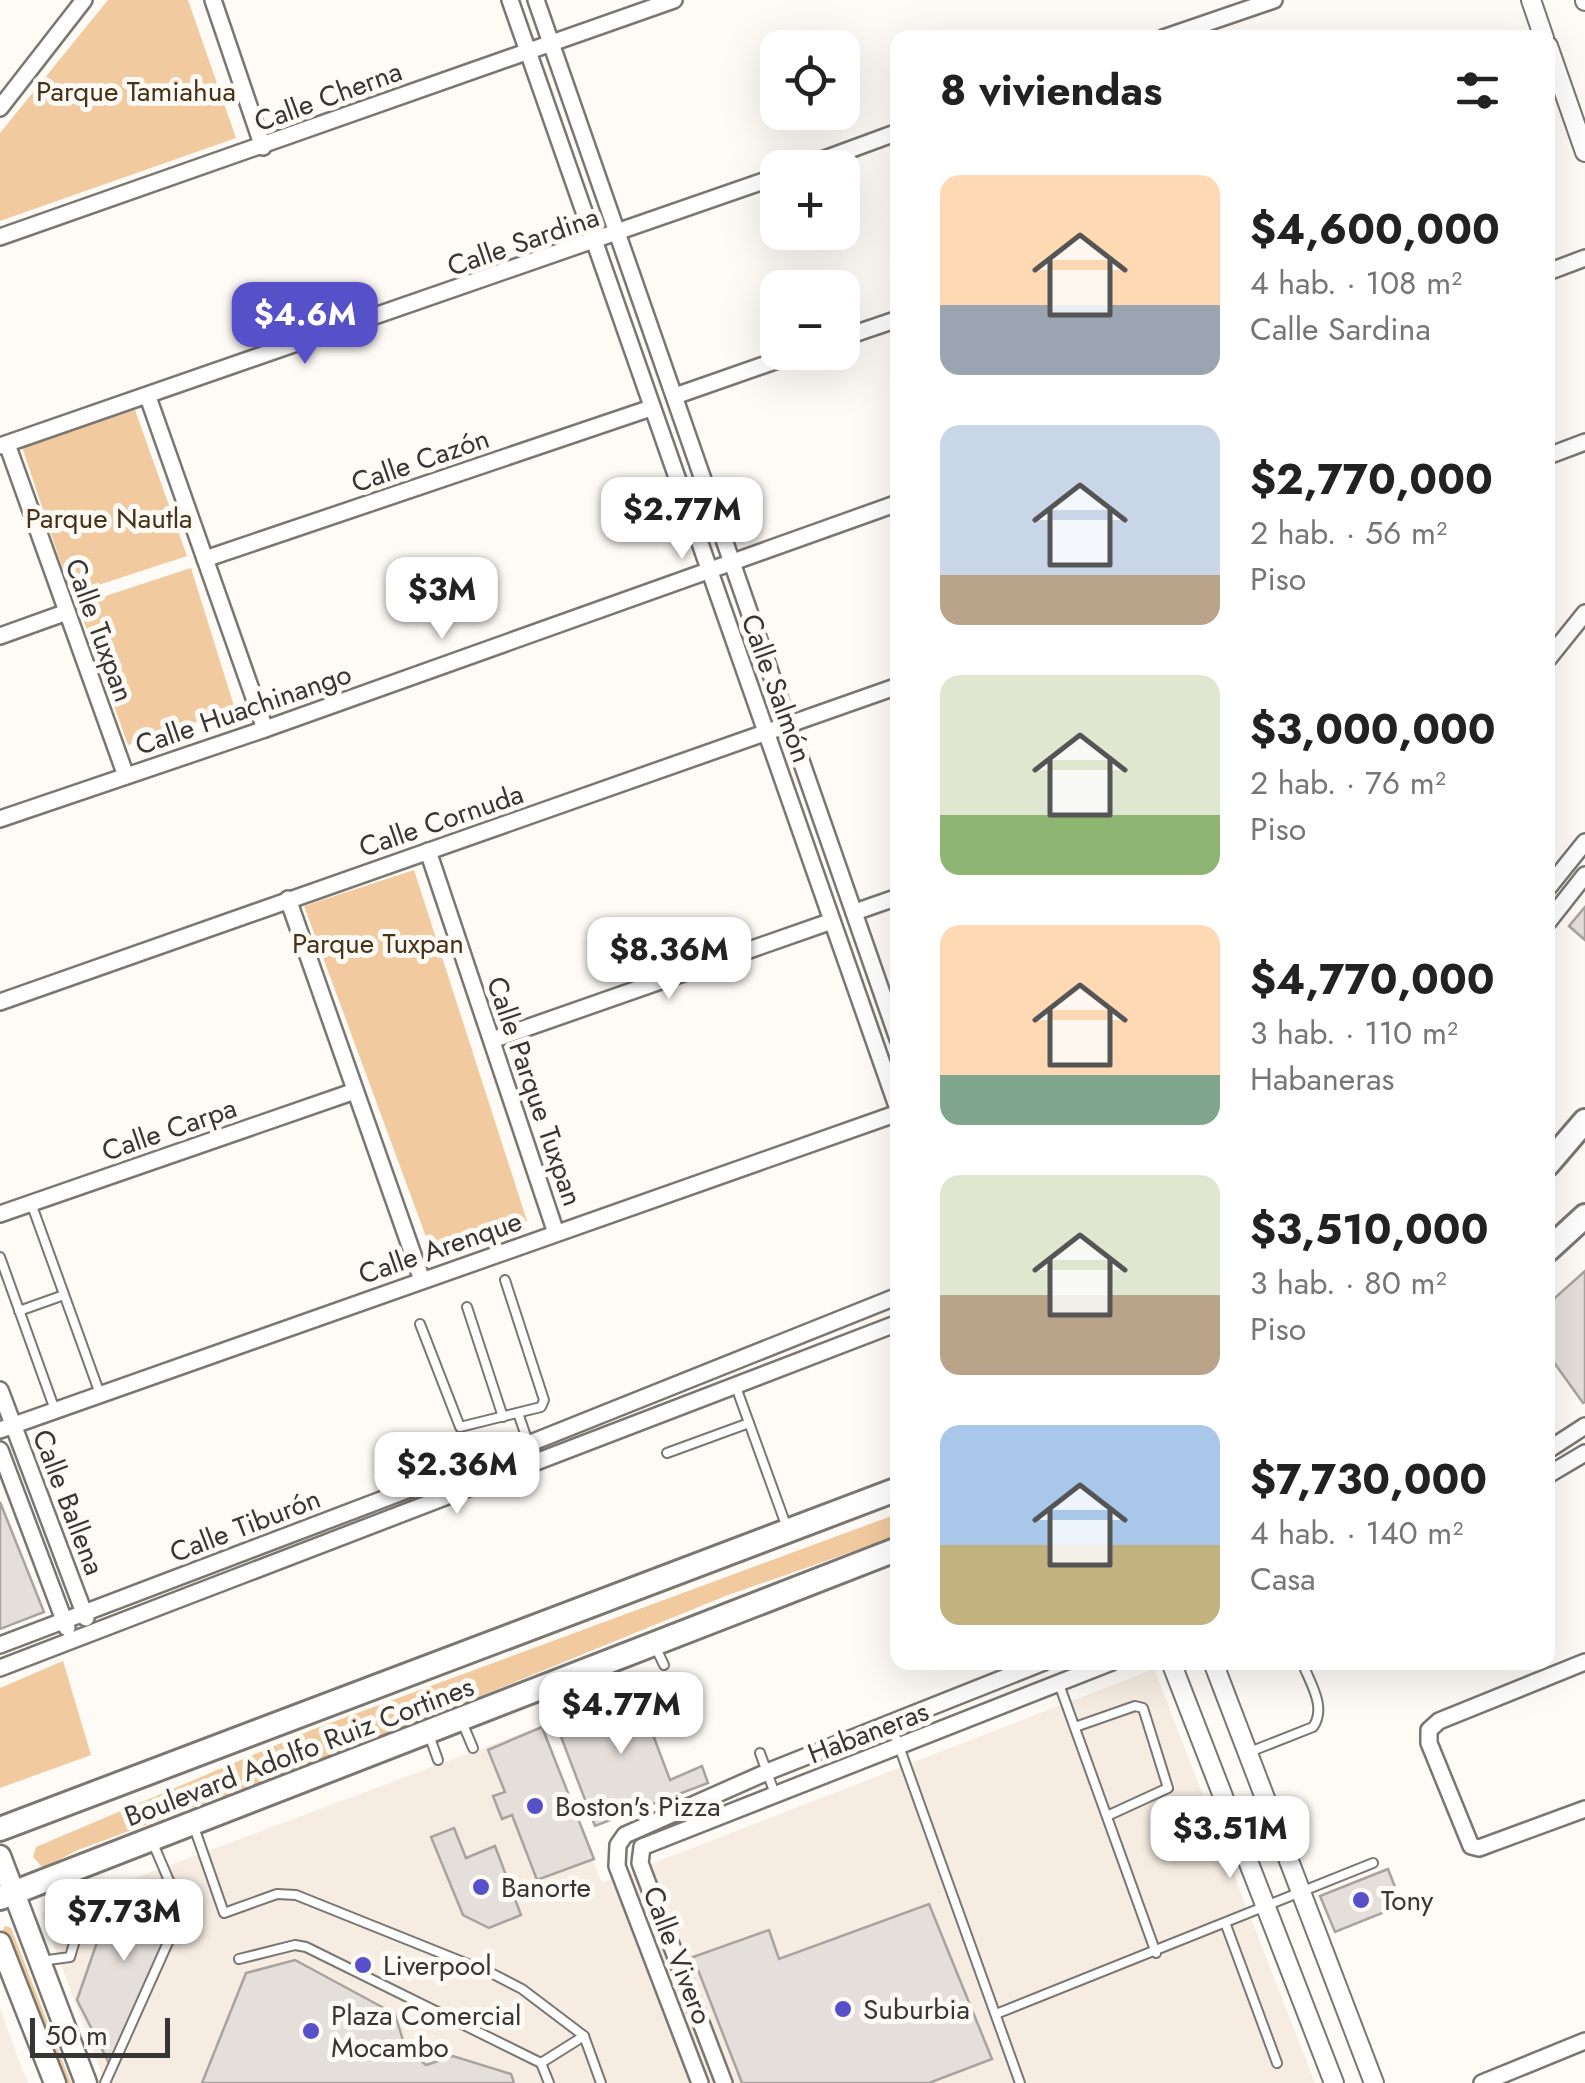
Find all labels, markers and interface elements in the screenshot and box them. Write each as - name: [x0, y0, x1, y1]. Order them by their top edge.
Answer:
- map controls: [760, 30, 860, 370]
- button: locate: [760, 30, 860, 130]
- street label: Calle Cherna: [249, 51, 408, 142]
- text: 8 viviendas: [940, 60, 1162, 121]
- icon: filters: [1450, 63, 1505, 118]
- park label: Parque Tamiahua: [36, 71, 236, 112]
- button: +: [760, 150, 860, 250]
- street label: Calle Sardina: [442, 196, 605, 287]
- text: $4,600,000: [1250, 199, 1500, 260]
- icon: home: [1020, 215, 1140, 335]
- text: 4 hab. · 108 m²: [1250, 260, 1462, 306]
- button: −: [760, 270, 860, 370]
- pin: $4.6M: [235, 282, 375, 367]
- text: $4.6M: [254, 291, 356, 337]
- text: Calle Sardina: [1250, 306, 1431, 352]
- street label: Calle Cazón: [346, 418, 495, 503]
- text: $2,770,000: [1250, 449, 1493, 510]
- icon: home: [1020, 465, 1140, 585]
- pin: $2.77M: [601, 477, 763, 562]
- text: $2.77M: [623, 486, 741, 532]
- park label: Parque Nautla: [25, 498, 193, 539]
- text: 2 hab. · 56 m²: [1250, 510, 1447, 556]
- street label: Calle Tuxpan: [55, 553, 144, 708]
- text: Piso: [1250, 556, 1306, 602]
- pin: $3M: [394, 557, 490, 642]
- text: $3M: [408, 566, 476, 612]
- street label: Calle Salmón: [731, 608, 822, 768]
- street label: Calle Huachinango: [130, 653, 357, 766]
- text: $3,000,000: [1250, 699, 1496, 760]
- icon: home: [1020, 715, 1140, 835]
- text: 2 hab. · 76 m²: [1250, 760, 1446, 806]
- street label: Calle Cornuda: [354, 773, 529, 868]
- text: Piso: [1250, 806, 1306, 852]
- pin: $8.36M: [588, 917, 750, 1002]
- park label: Parque Tuxpan: [292, 923, 464, 964]
- text: $8.36M: [609, 926, 729, 972]
- text: $4,770,000: [1250, 949, 1495, 1010]
- icon: home: [1020, 965, 1140, 1085]
- street label: Calle Parque Tuxpan: [476, 971, 593, 1211]
- text: 3 hab. · 110 m²: [1250, 1010, 1458, 1056]
- text: Habaneras: [1250, 1056, 1394, 1102]
- street label: Calle Carpa: [96, 1087, 242, 1172]
- text: $3,510,000: [1250, 1199, 1488, 1260]
- street label: Calle Arenque: [353, 1200, 527, 1295]
- icon: home: [1020, 1215, 1140, 1335]
- text: 3 hab. · 80 m²: [1250, 1260, 1447, 1306]
- text: Piso: [1250, 1306, 1306, 1352]
- street label: Calle Ballena: [22, 1423, 115, 1581]
- pin: $2.36M: [376, 1432, 538, 1517]
- text: $2.36M: [397, 1441, 518, 1487]
- text: $7,730,000: [1250, 1449, 1487, 1510]
- icon: home: [1020, 1465, 1140, 1585]
- street label: Calle Tiburón: [164, 1478, 327, 1573]
- text: 4 hab. · 140 m²: [1250, 1510, 1463, 1556]
- text: Casa: [1250, 1556, 1316, 1602]
- street label: Boulevard Adolfo Ruiz Cortines: [119, 1666, 480, 1837]
- pin: $4.77M: [540, 1672, 702, 1757]
- text: $4.77M: [561, 1681, 681, 1727]
- street label: Habaneras: [802, 1691, 935, 1774]
- place label: Boston's Pizza: [555, 1786, 721, 1827]
- marker: Boston's Pizza: [524, 1795, 546, 1817]
- pin: $3.51M: [1149, 1796, 1311, 1881]
- text: $3.51M: [1172, 1805, 1288, 1851]
- place label: Banorte: [501, 1867, 591, 1908]
- marker: Banorte: [470, 1876, 492, 1898]
- pin: $7.73M: [43, 1879, 205, 1964]
- street label: Calle Vivero: [632, 1880, 723, 2030]
- place label: Tony: [1381, 1880, 1434, 1921]
- text: $7.73M: [67, 1888, 181, 1934]
- marker: Tony: [1350, 1889, 1372, 1911]
- place label: Liverpool: [383, 1945, 492, 1986]
- marker: Liverpool: [352, 1954, 374, 1976]
- place label: Suburbia: [863, 1989, 970, 2030]
- place label: Plaza Comercial Mocambo: [331, 1995, 522, 2068]
- marker: Suburbia: [832, 1998, 854, 2020]
- scale bar: [30, 2013, 170, 2058]
- text: 50 m: [45, 2015, 108, 2056]
- marker: Plaza Comercial Mocambo: [300, 2020, 322, 2042]

